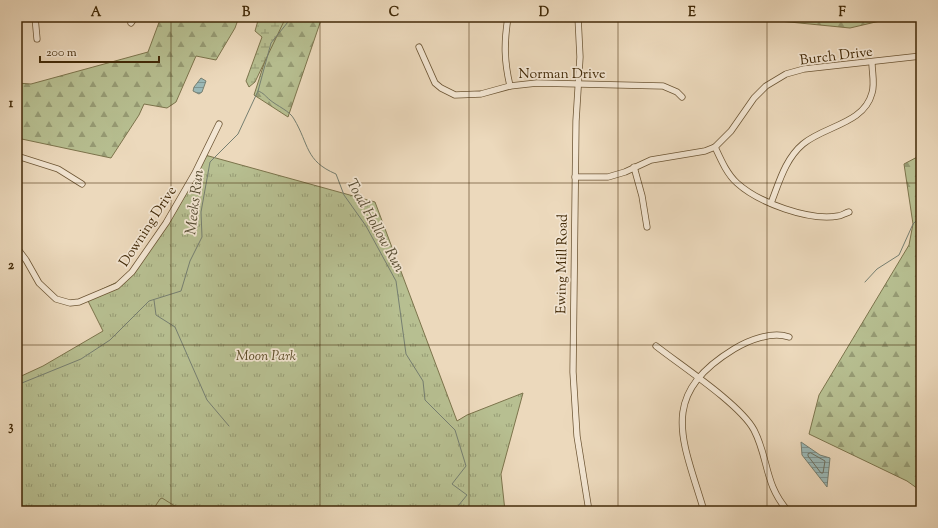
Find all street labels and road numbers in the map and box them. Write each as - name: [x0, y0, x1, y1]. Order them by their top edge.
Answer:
- street label: Burch Drive: [799, 43, 874, 71]
- street label: Norman Drive: [519, 65, 605, 85]
- street label: Downing Drive: [115, 183, 182, 271]
- street label: Ewing Mill Road: [552, 214, 574, 314]

